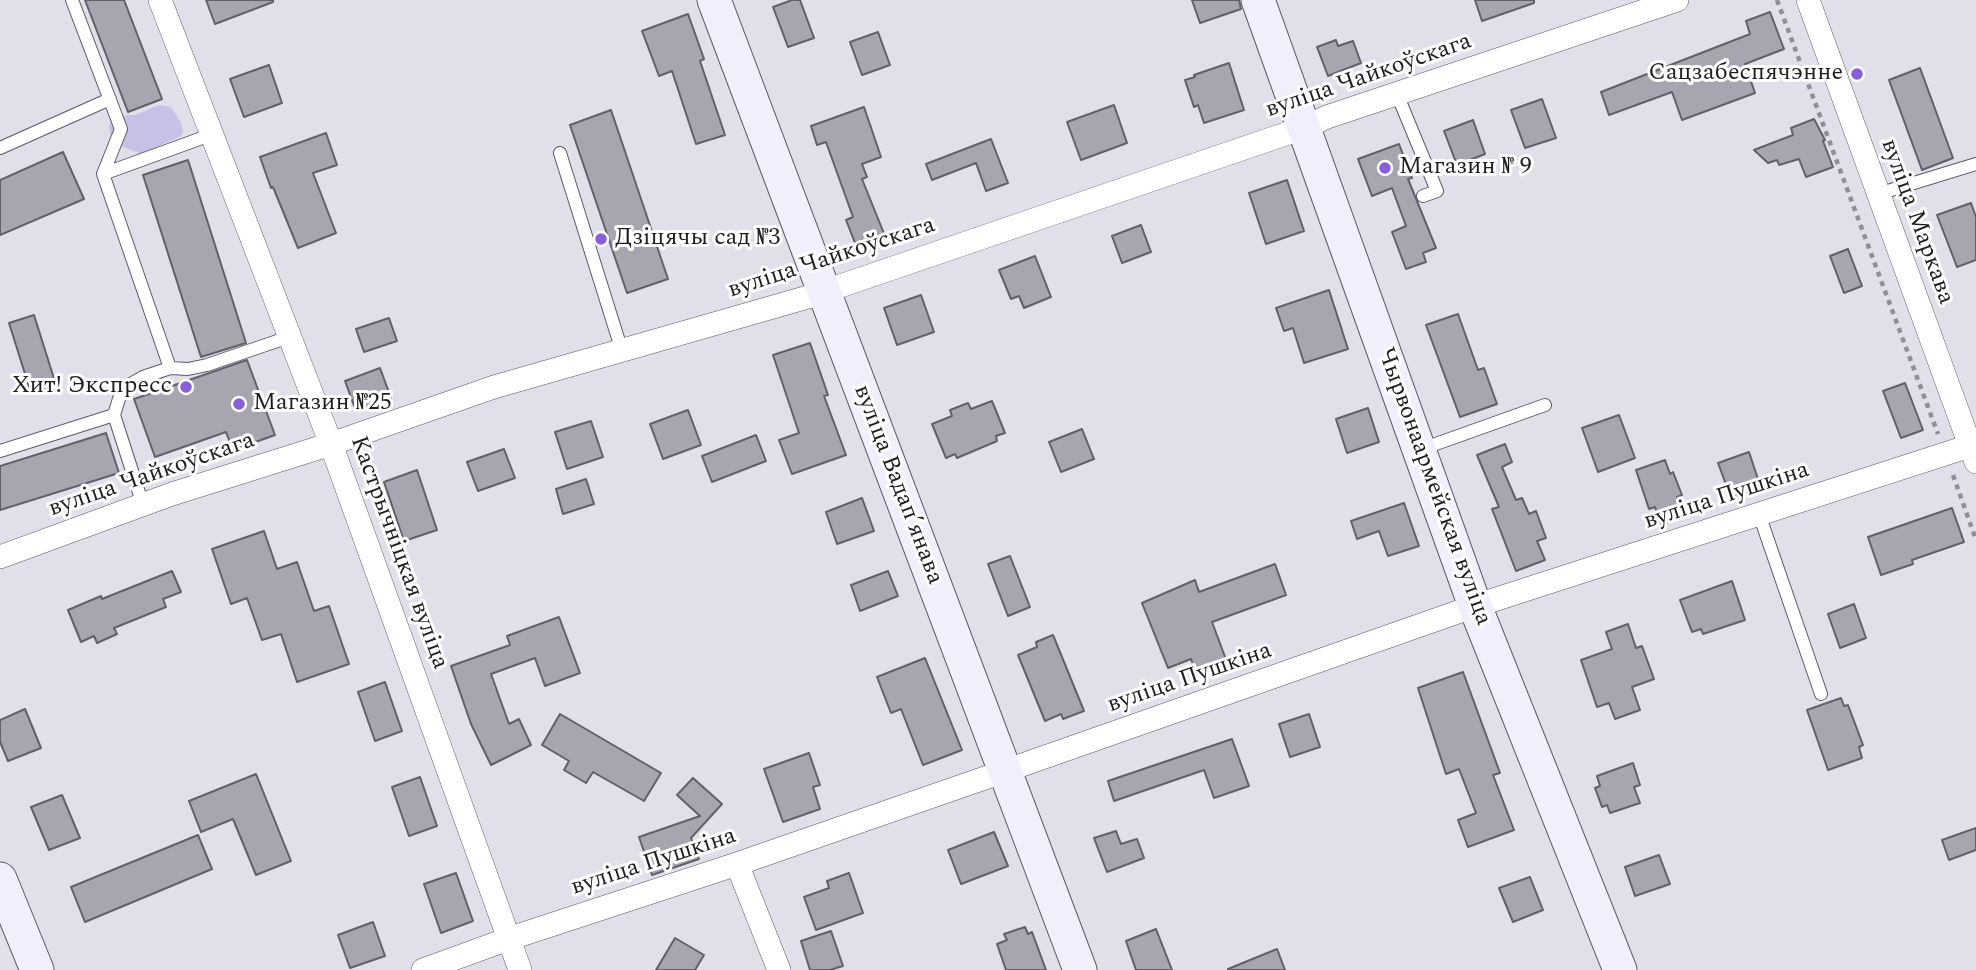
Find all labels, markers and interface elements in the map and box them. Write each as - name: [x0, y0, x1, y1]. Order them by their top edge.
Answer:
- street label: вуліца Чайкоўскага: [1262, 28, 1476, 126]
- place label: Сацзабеспячэнне: [1648, 60, 1843, 88]
- marker: Сацзабеспячэнне: [1849, 66, 1865, 82]
- street label: вуліца Маркава: [1873, 136, 1959, 308]
- place label: Магазин № 9: [1399, 154, 1532, 182]
- marker: Магазин № 9: [1377, 160, 1393, 176]
- street label: вуліца Чайкоўскага: [725, 212, 939, 306]
- place label: Дзіцячы сад №3: [615, 225, 780, 253]
- marker: Дзіцячы сад №3: [593, 231, 609, 247]
- street label: Чырвонаармейская вуліца: [1369, 344, 1497, 630]
- place label: Хит! Экспресс: [12, 373, 172, 401]
- marker: Хит! Экспресс: [178, 379, 194, 395]
- street label: вуліца Вадапʼянава: [846, 381, 948, 589]
- place label: Магазин №25: [253, 390, 392, 418]
- marker: Магазин №25: [231, 396, 247, 412]
- street label: вуліца Чайкоўскага: [45, 427, 259, 525]
- street label: Кастрычніцкая вуліца: [342, 433, 454, 673]
- street label: вуліца Пушкіна: [1641, 457, 1813, 537]
- street label: вуліца Пушкіна: [1104, 637, 1276, 721]
- street label: вуліца Пушкіна: [568, 823, 740, 903]

